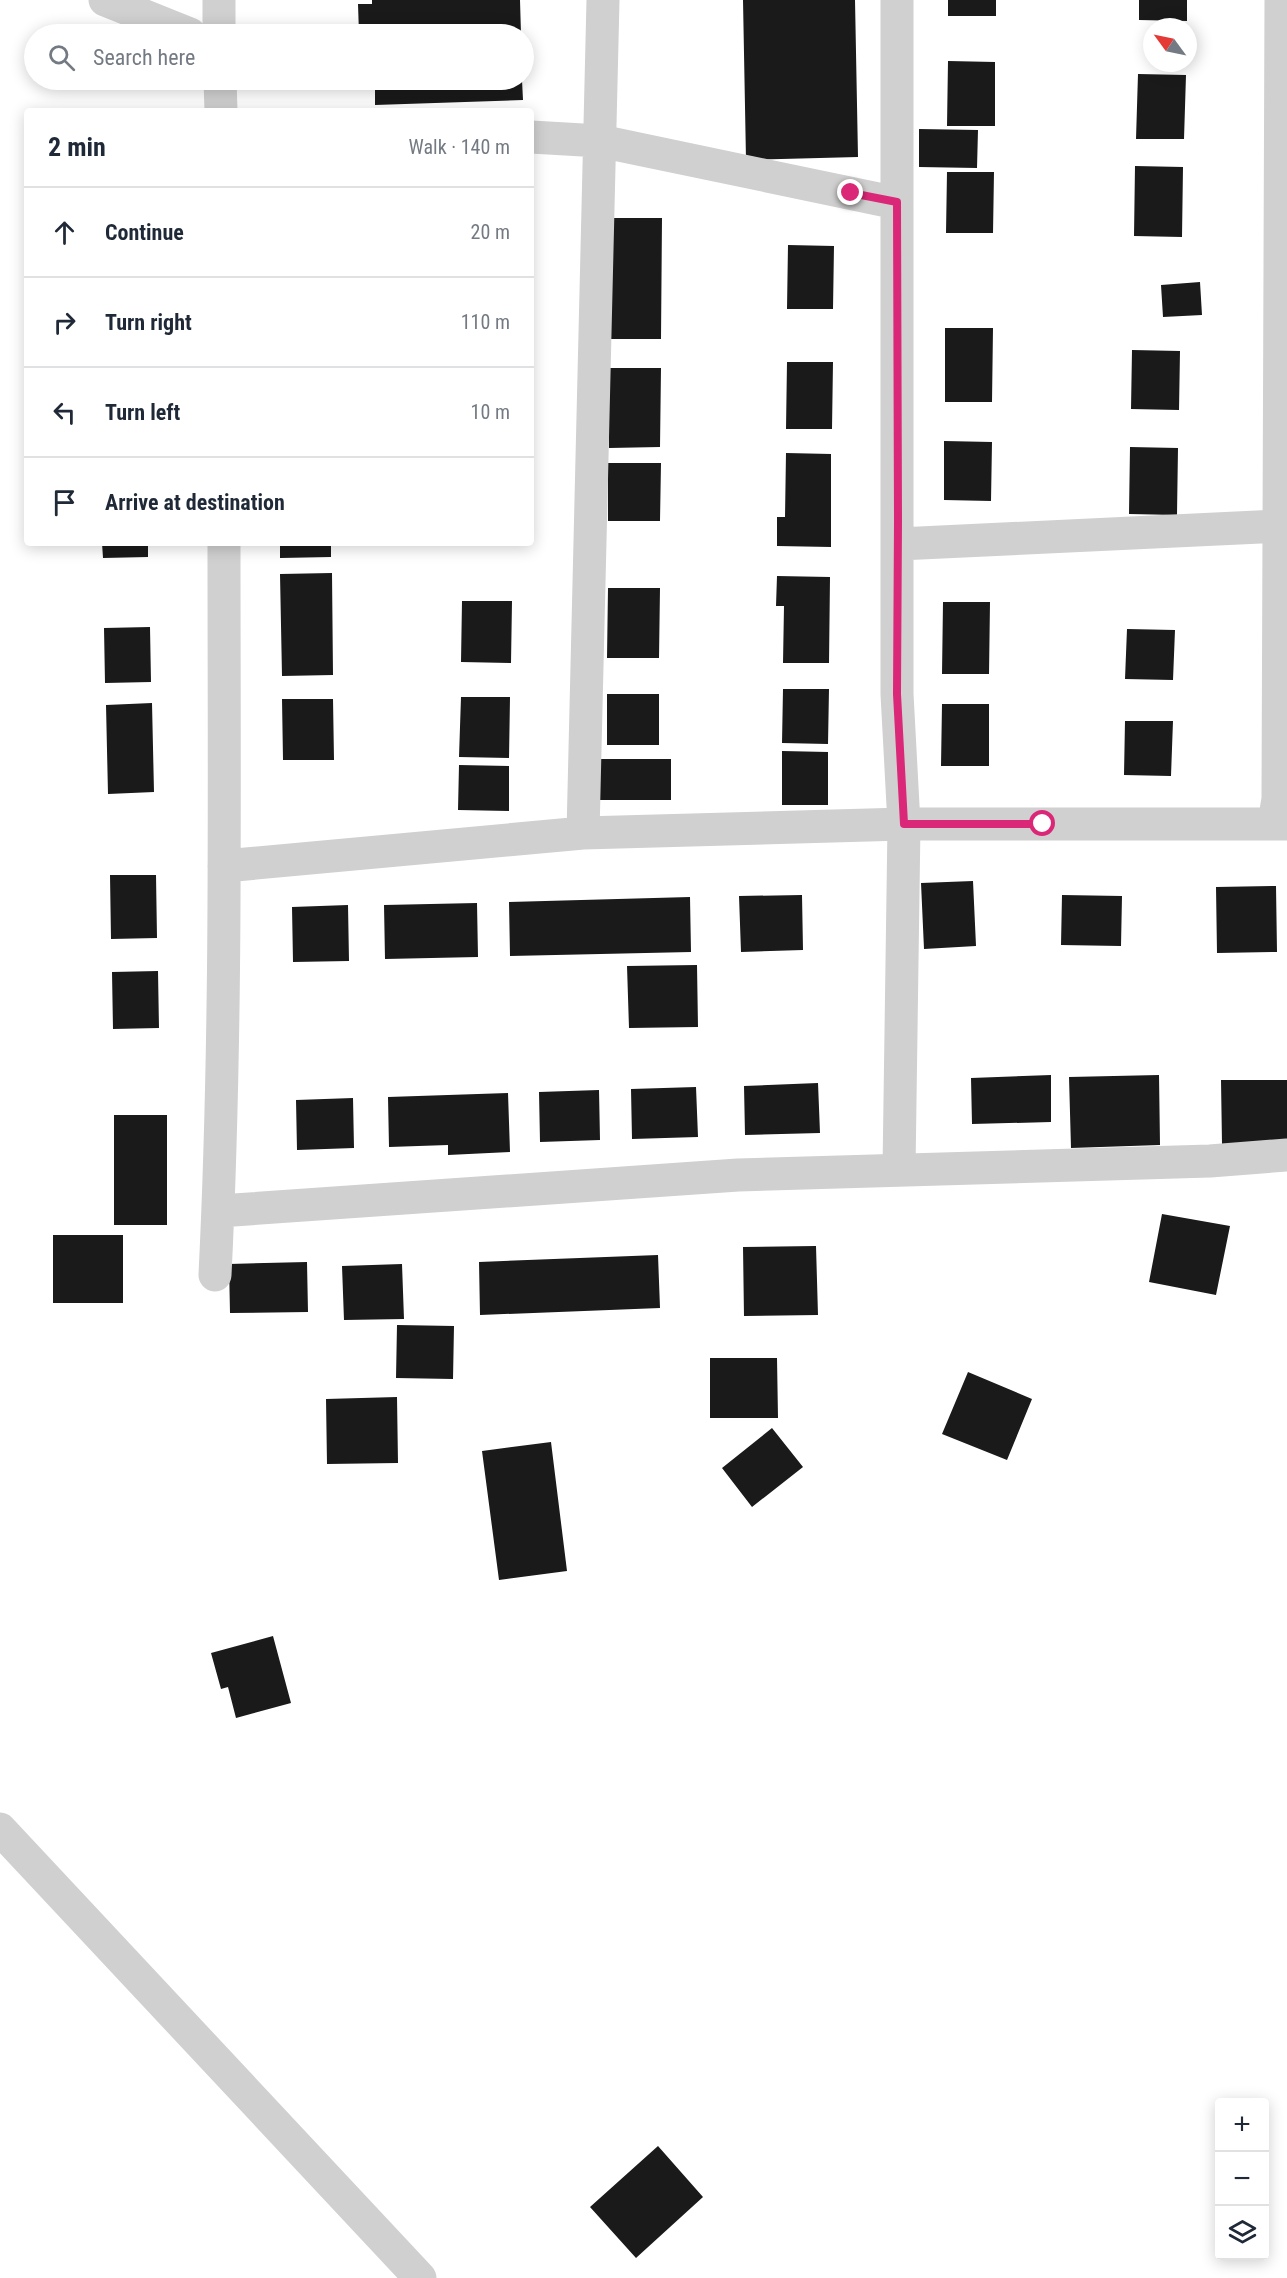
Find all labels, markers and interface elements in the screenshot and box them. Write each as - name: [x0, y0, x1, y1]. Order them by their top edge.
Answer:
- north arrow: [1143, 18, 1197, 72]
- search box: [24, 24, 534, 90]
- icon: search: [45, 41, 78, 74]
- text: Search here: [93, 45, 195, 70]
- text: 2 min: [48, 132, 106, 162]
- text: Walk · 140 m: [409, 135, 510, 159]
- route end: [837, 179, 863, 205]
- icon: ahead: [48, 216, 81, 249]
- text: Continue: [105, 220, 184, 245]
- text: 20 m: [471, 220, 510, 244]
- icon: right: [48, 306, 81, 339]
- text: Turn right: [105, 310, 192, 335]
- text: 110 m: [461, 310, 510, 334]
- icon: left: [48, 396, 81, 429]
- text: Turn left: [105, 400, 180, 425]
- text: 10 m: [471, 400, 510, 424]
- icon: arrive: [48, 486, 81, 519]
- text: Arrive at destination: [105, 490, 285, 515]
- route start: [1029, 810, 1055, 836]
- map controls: [1215, 2098, 1269, 2260]
- button: +: [1215, 2098, 1269, 2152]
- button: −: [1215, 2152, 1269, 2206]
- button: layers: [1215, 2206, 1269, 2260]

